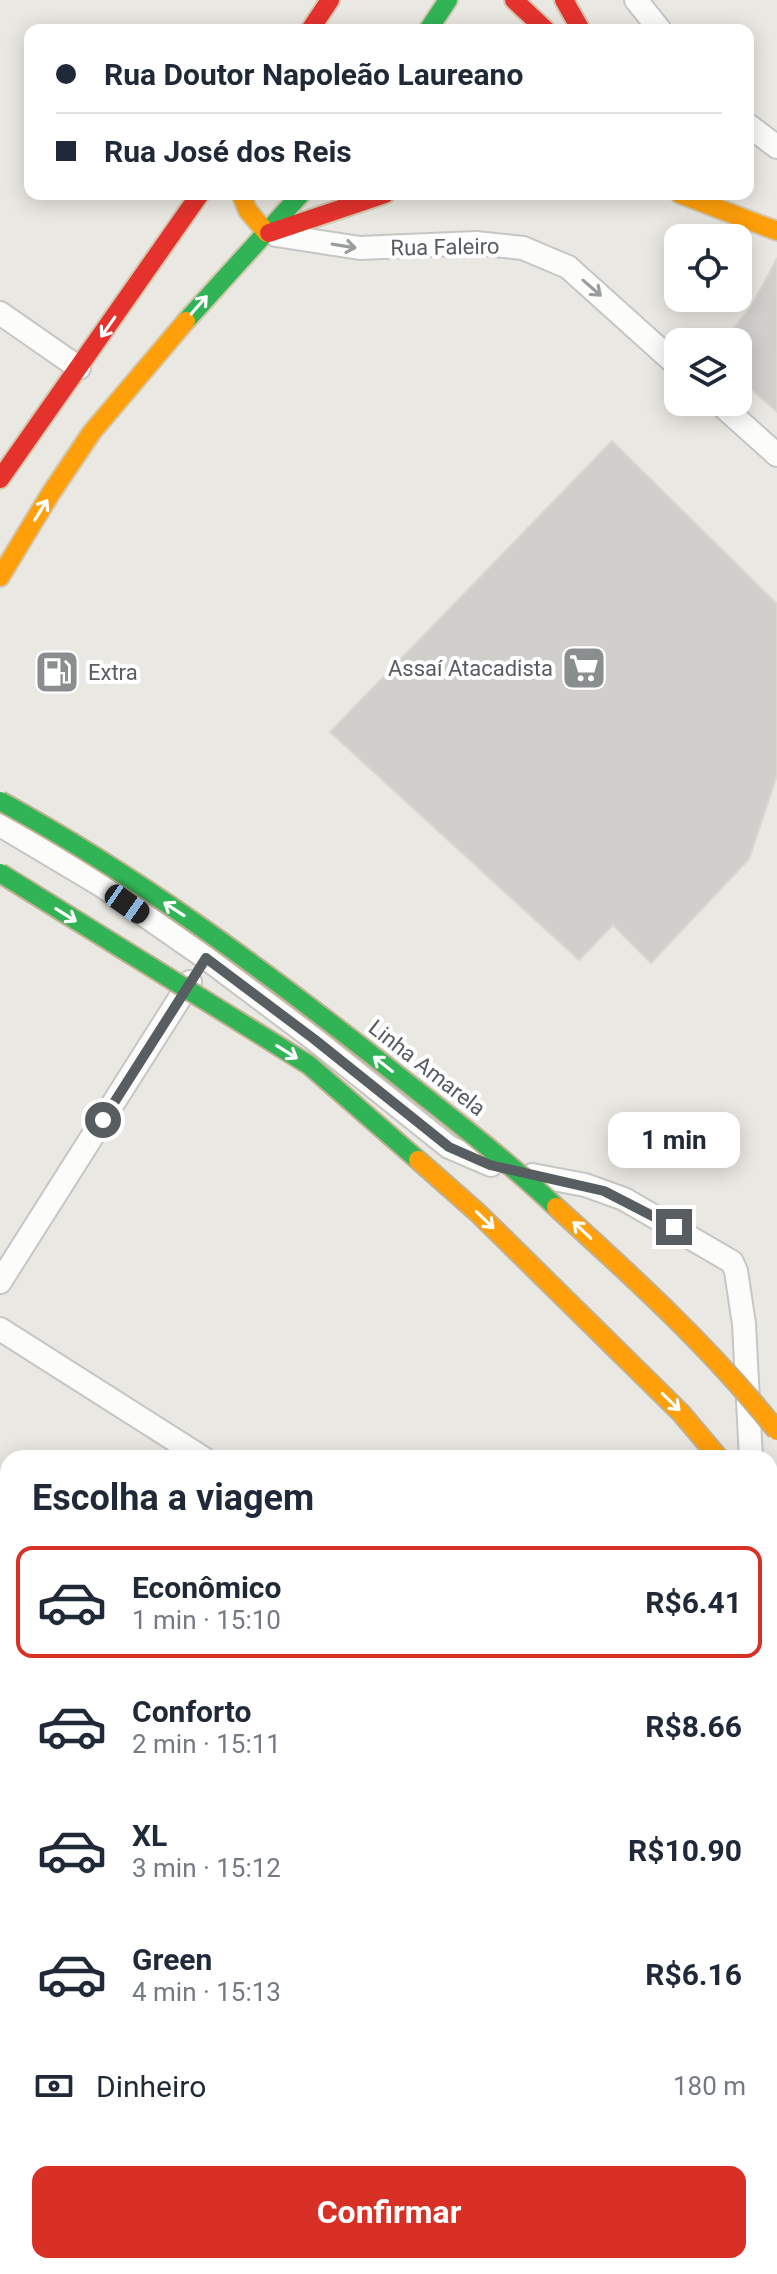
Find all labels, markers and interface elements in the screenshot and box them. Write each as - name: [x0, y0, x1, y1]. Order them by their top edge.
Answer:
- text: Rua Doutor Napoleão Laureano: [104, 57, 523, 92]
- text: Rua José dos Reis: [104, 134, 352, 169]
- map controls: [664, 224, 752, 416]
- button: locate: [664, 224, 752, 312]
- street label: Rua Faleiro: [390, 234, 500, 260]
- one-way arrow: [331, 239, 356, 254]
- one-way arrow: [581, 279, 601, 297]
- one-way arrow: [190, 295, 208, 315]
- one-way arrow: [100, 316, 116, 338]
- button: layers: [664, 328, 752, 416]
- one-way arrow: [33, 499, 49, 522]
- supermarket icon: Assaí Atacadista: [560, 644, 608, 692]
- fuel station icon: Extra: [33, 648, 81, 696]
- place label: Assaí Atacadista: [388, 656, 553, 681]
- place label: Extra: [88, 660, 138, 685]
- car: [100, 880, 154, 928]
- one-way arrow: [163, 901, 186, 917]
- one-way arrow: [54, 907, 77, 923]
- street label: Linha Amarela: [364, 1015, 490, 1121]
- one-way arrow: [275, 1044, 298, 1060]
- one-way arrow: [373, 1055, 394, 1072]
- route start: [85, 1102, 121, 1138]
- callout: 1 min: [608, 1111, 740, 1167]
- text: 1 min: [641, 1125, 707, 1155]
- route end: [656, 1209, 692, 1245]
- one-way arrow: [475, 1210, 494, 1229]
- one-way arrow: [573, 1222, 593, 1240]
- one-way arrow: [661, 1392, 680, 1411]
- text: Escolha a viagem: [32, 1477, 314, 1519]
- icon: car: [36, 1566, 108, 1638]
- text: Econômico: [132, 1570, 281, 1605]
- text: R$6.41: [645, 1585, 742, 1620]
- text: 1 min · 15:10: [132, 1605, 281, 1635]
- icon: car: [36, 1690, 108, 1762]
- text: Conforto: [132, 1694, 251, 1729]
- text: R$8.66: [645, 1709, 742, 1744]
- text: 2 min · 15:11: [132, 1729, 281, 1759]
- icon: car: [36, 1814, 108, 1886]
- text: XL: [132, 1818, 167, 1853]
- text: R$10.90: [628, 1833, 742, 1868]
- text: 3 min · 15:12: [132, 1853, 281, 1883]
- icon: car: [36, 1938, 108, 2010]
- text: Green: [132, 1942, 212, 1977]
- text: R$6.16: [645, 1957, 742, 1992]
- text: 4 min · 15:13: [132, 1977, 281, 2007]
- icon: cash: [32, 2064, 76, 2108]
- text: Dinheiro: [96, 2069, 206, 2104]
- text: 180 m: [673, 2071, 746, 2101]
- button: Confirmar: [32, 2166, 746, 2258]

